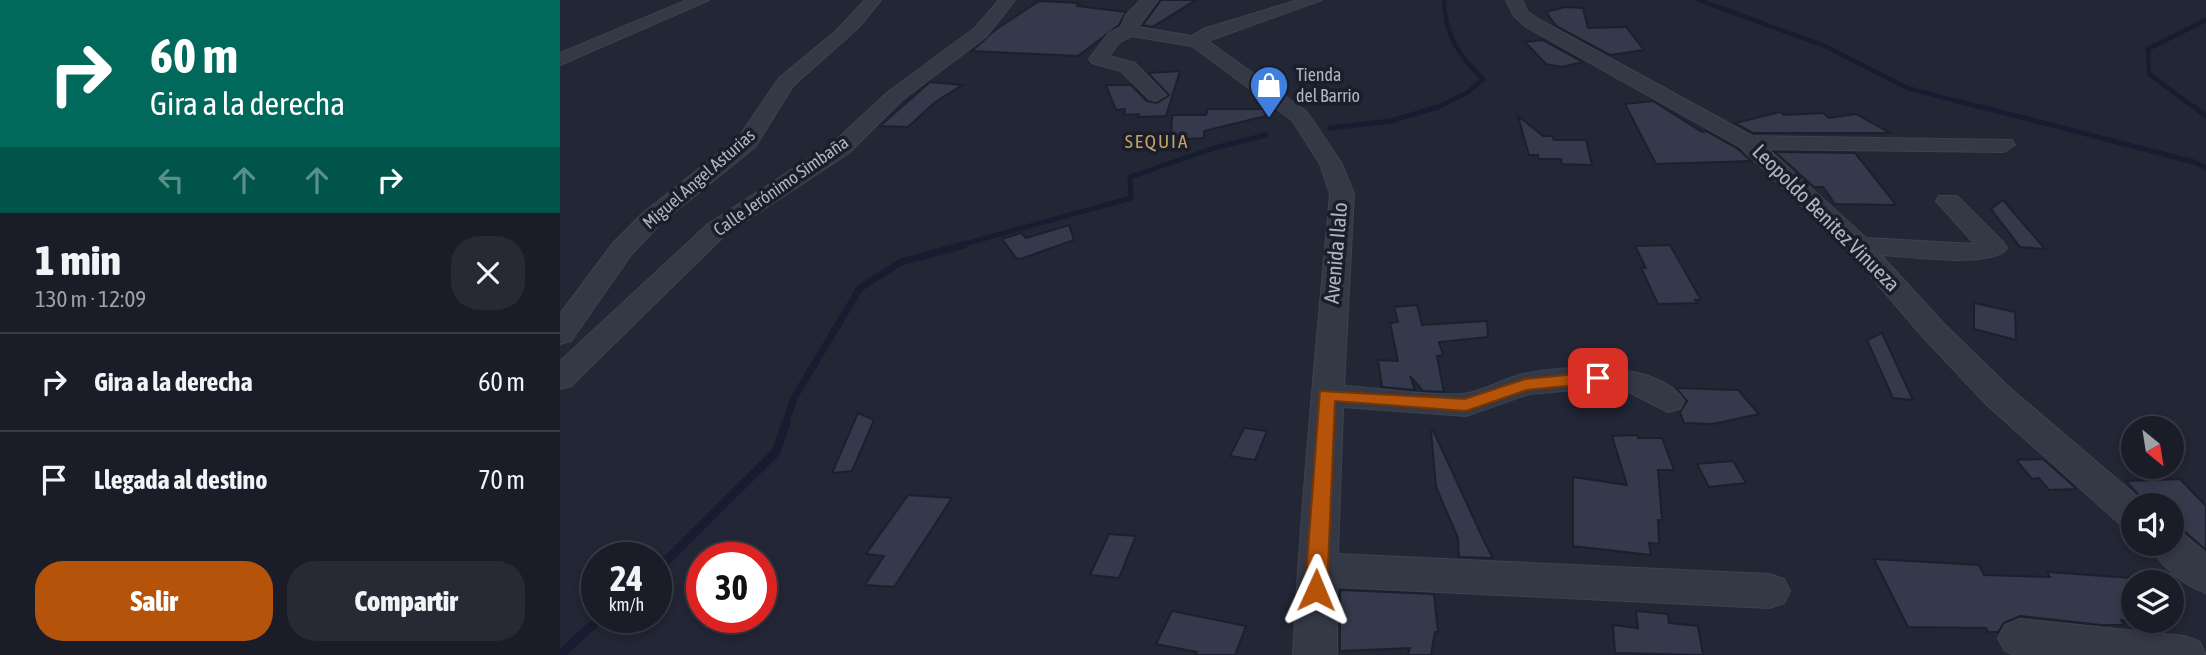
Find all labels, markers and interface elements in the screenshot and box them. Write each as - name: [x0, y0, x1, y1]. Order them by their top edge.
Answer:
- text: 60 m: [150, 27, 238, 83]
- icon: right: [35, 28, 126, 119]
- shop icon: Tienda del Barrio: [1248, 64, 1290, 119]
- place label: Tienda del Barrio: [1296, 64, 1360, 106]
- text: Gira a la derecha: [150, 85, 345, 122]
- street label: Miguel Angel Asturias: [638, 124, 759, 233]
- district label: SEQUIA: [1125, 130, 1189, 152]
- street label: Calle Jerónimo Simbaña: [709, 131, 852, 240]
- street label: Leopoldo Benitez Vinueza: [1748, 139, 1905, 296]
- icon: left: [152, 161, 190, 199]
- icon: ahead: [225, 161, 263, 199]
- icon: ahead: [298, 161, 336, 199]
- icon: right: [371, 161, 409, 199]
- street label: Avenida Ilalo: [1319, 201, 1351, 305]
- text: 1 min: [35, 236, 121, 284]
- button: close: [451, 236, 525, 310]
- text: 130 m · 12:09: [35, 286, 146, 312]
- pin: [1568, 348, 1628, 408]
- icon: arrive: [1579, 359, 1617, 397]
- icon: right: [35, 363, 73, 401]
- text: Gira a la derecha: [94, 367, 253, 397]
- text: 60 m: [478, 367, 525, 397]
- north arrow: [2121, 416, 2184, 480]
- map controls: [2121, 416, 2184, 633]
- icon: arrive: [35, 461, 73, 499]
- text: Llegada al destino: [94, 465, 267, 495]
- text: 70 m: [478, 465, 525, 495]
- button: sound: [2121, 493, 2184, 556]
- speed limit sign: 30: [686, 542, 777, 633]
- position arrow: [1279, 553, 1353, 627]
- text: 24: [610, 558, 643, 598]
- button: Salir: [35, 561, 273, 641]
- button: Compartir: [287, 561, 525, 641]
- button: layers: [2121, 570, 2184, 633]
- text: km/h: [609, 594, 644, 615]

